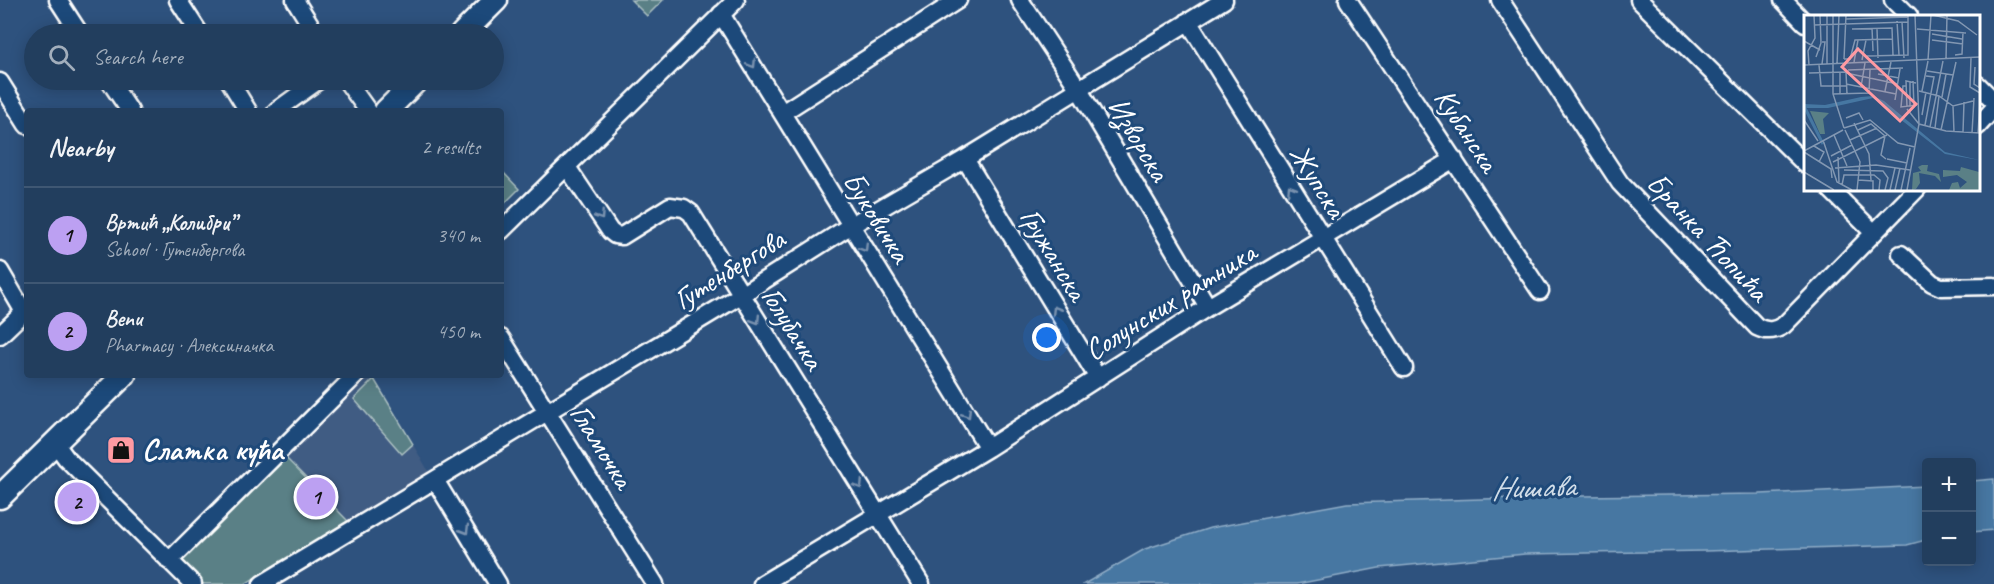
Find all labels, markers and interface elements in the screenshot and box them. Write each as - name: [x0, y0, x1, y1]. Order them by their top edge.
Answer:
- inset map: [1804, 15, 1979, 190]
- search box: [24, 24, 504, 90]
- icon: search: [45, 41, 78, 74]
- text: Search here: [93, 43, 183, 71]
- one-way arrow: [744, 58, 756, 68]
- street label: Кубанска: [1426, 81, 1509, 181]
- street label: Изворска: [1099, 90, 1180, 190]
- text: Nearby: [48, 131, 113, 164]
- text: 2 results: [421, 135, 480, 160]
- street label: Жупска: [1281, 137, 1356, 227]
- street label: Буковичка: [834, 164, 921, 271]
- street label: Бранка Ћопића: [1639, 164, 1779, 311]
- one-way arrow: [1287, 185, 1299, 195]
- street label: Гружанска: [1011, 200, 1098, 310]
- text: Вртић „Колибри”: [105, 209, 235, 237]
- one-way arrow: [592, 209, 603, 220]
- street label: Гутенбергова: [666, 219, 793, 318]
- text: 1: [63, 223, 72, 248]
- text: 340 m: [437, 223, 480, 248]
- street label: Солунских ратника: [1077, 232, 1265, 369]
- text: School · Гутенбергова: [105, 237, 244, 262]
- one-way arrow: [857, 242, 869, 252]
- street label: Голубачка: [753, 279, 834, 378]
- text: Benu: [105, 305, 142, 333]
- one-way arrow: [1052, 306, 1064, 316]
- one-way arrow: [749, 314, 761, 324]
- text: 2: [63, 319, 72, 344]
- text: 450 m: [437, 319, 480, 344]
- your location: [1032, 323, 1061, 352]
- text: Pharmacy · Алексиначка: [105, 333, 273, 358]
- street label: Гламочка: [561, 397, 644, 498]
- one-way arrow: [960, 408, 972, 418]
- place label: Слатка кућа: [142, 431, 285, 469]
- shop icon: Слатка кућа: [105, 434, 137, 466]
- map controls: [1922, 458, 1976, 566]
- button: +: [1922, 458, 1976, 512]
- water label: Нишава: [1490, 465, 1580, 509]
- pin: 1: [296, 474, 336, 520]
- one-way arrow: [852, 479, 864, 489]
- pin: 2: [58, 480, 97, 524]
- button: −: [1922, 512, 1976, 566]
- one-way arrow: [458, 524, 470, 534]

